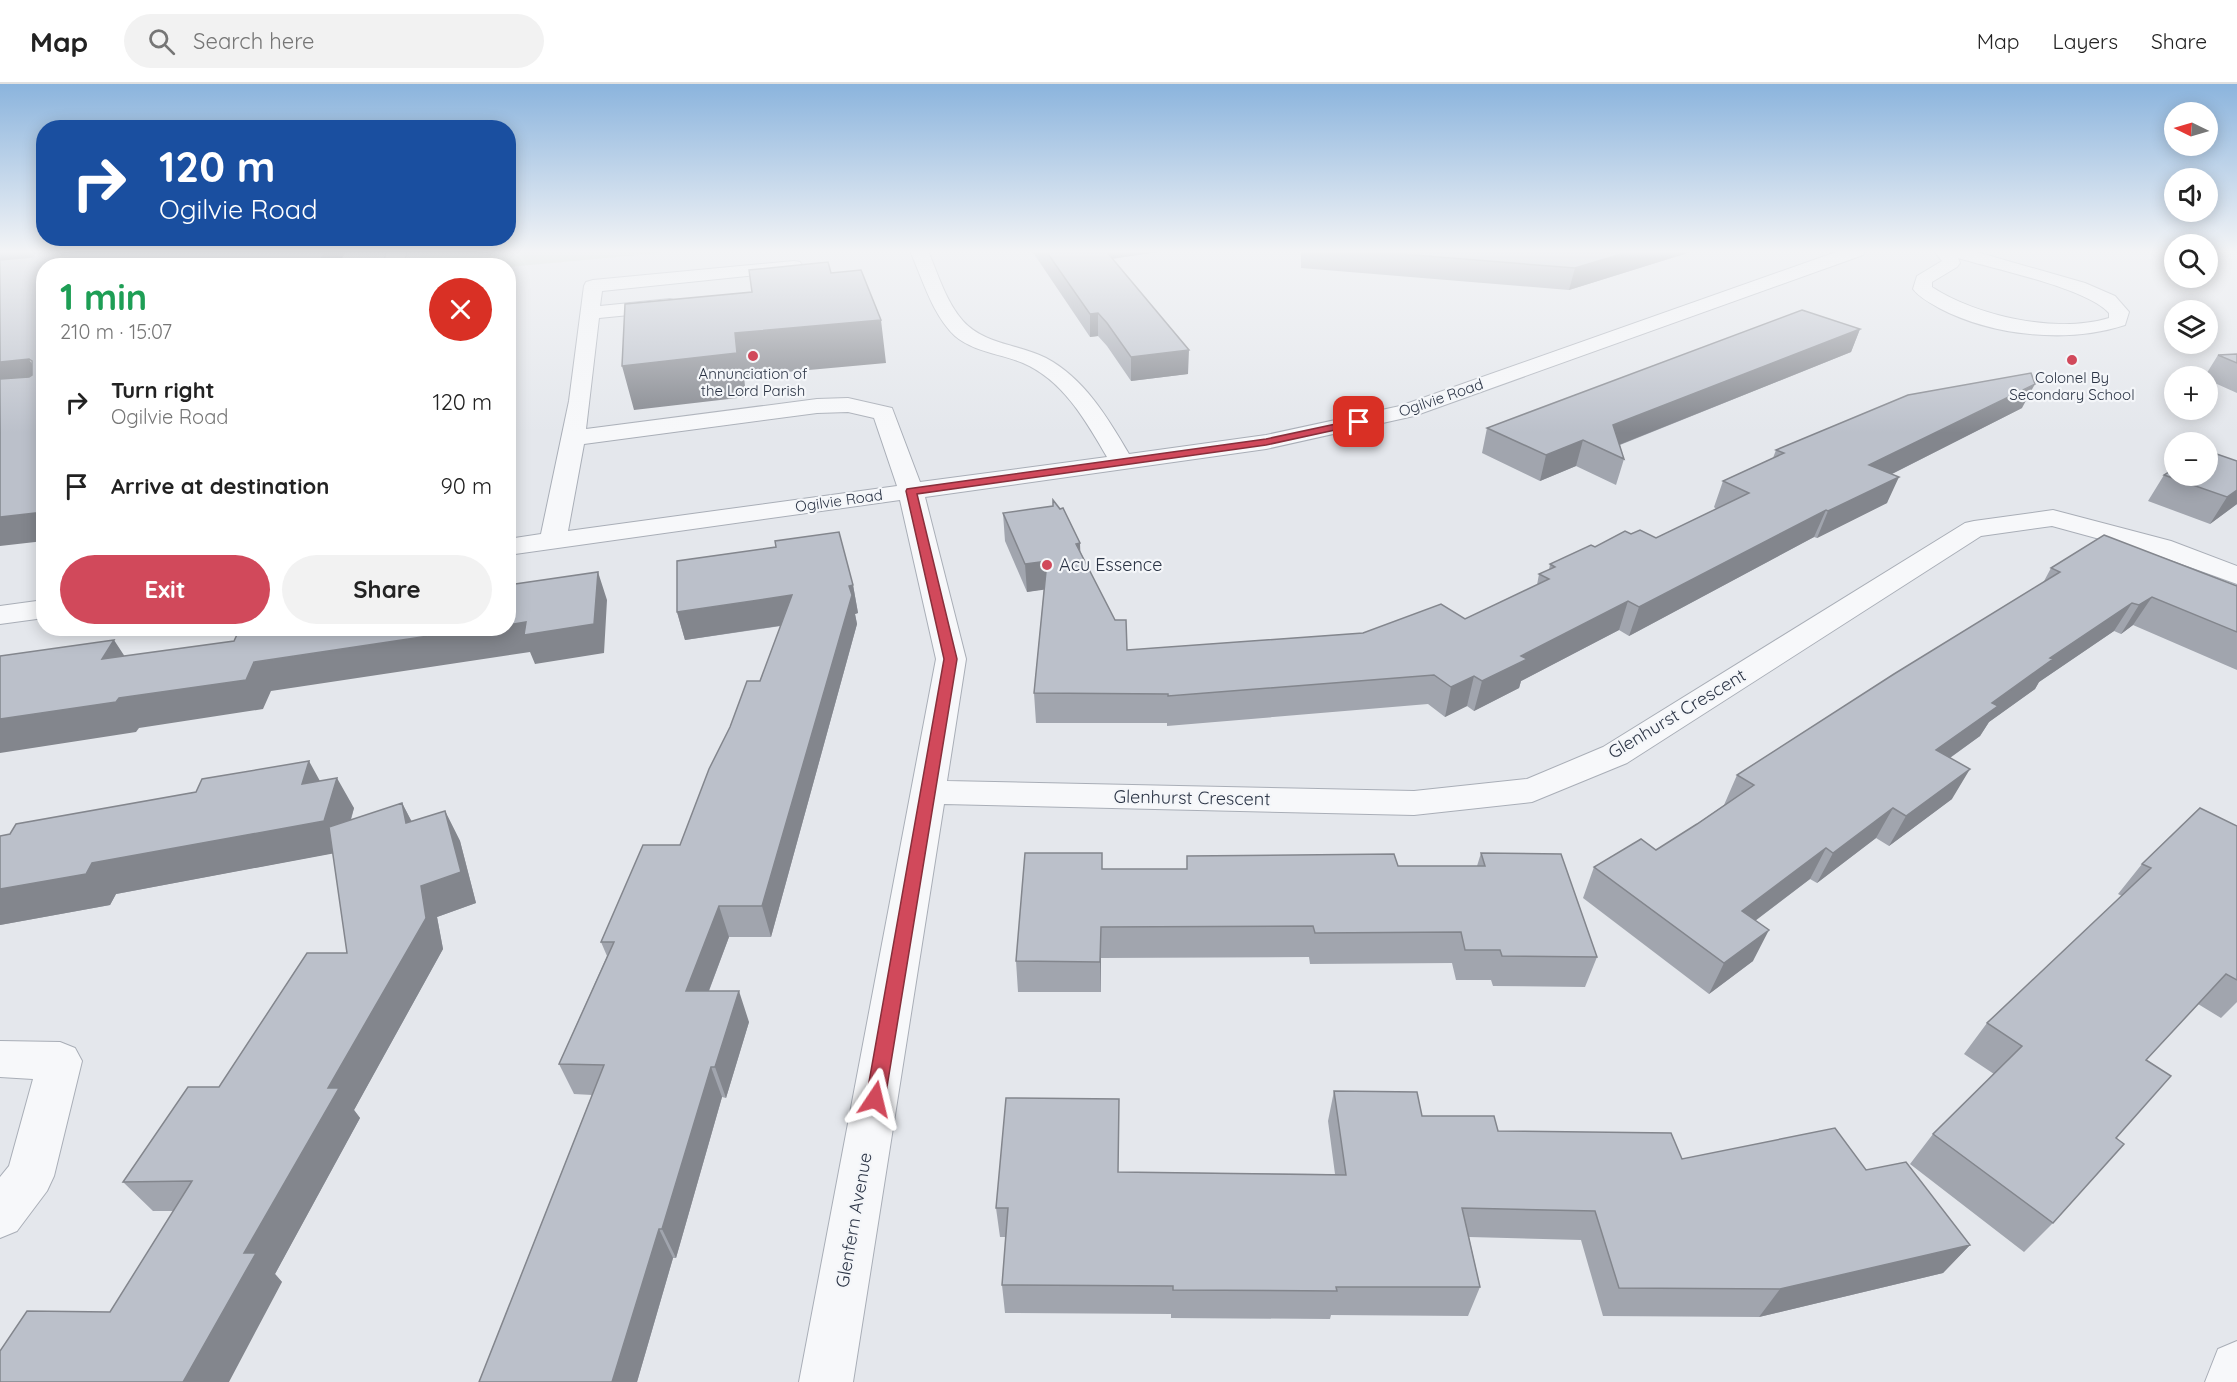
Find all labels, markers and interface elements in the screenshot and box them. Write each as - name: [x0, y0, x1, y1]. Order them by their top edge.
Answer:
- search box: [124, 14, 544, 68]
- text: Map: [30, 24, 88, 59]
- icon: search: [145, 25, 178, 58]
- text: Search here: [193, 27, 315, 55]
- text: Map: [1977, 28, 2020, 54]
- text: Layers: [2053, 28, 2118, 54]
- text: Share: [2151, 28, 2207, 54]
- north arrow: [2164, 102, 2218, 156]
- map controls: [2164, 102, 2218, 486]
- text: 120 m: [159, 140, 276, 193]
- icon: right: [60, 144, 138, 222]
- button: sound: [2164, 168, 2218, 222]
- text: Ogilvie Road: [159, 192, 318, 226]
- button: search: [2164, 234, 2218, 288]
- text: 1 min: [60, 274, 147, 319]
- button: close: [429, 278, 492, 341]
- button: layers: [2164, 300, 2218, 354]
- text: 210 m · 15:07: [60, 319, 172, 344]
- marker: Annunciation of the Lord Parish: [746, 349, 760, 363]
- marker: Colonel By Secondary School: [2065, 353, 2079, 367]
- place label: Annunciation of the Lord Parish: [699, 364, 808, 400]
- button: +: [2164, 366, 2218, 420]
- place label: Colonel By Secondary School: [2009, 368, 2135, 404]
- street label: Ogilvie Road: [1396, 374, 1486, 421]
- text: Turn right: [111, 376, 215, 404]
- icon: right: [60, 386, 93, 419]
- text: 120 m: [433, 388, 492, 416]
- pin: [1333, 396, 1384, 447]
- text: Ogilvie Road: [111, 404, 228, 429]
- icon: arrive: [1342, 405, 1375, 438]
- button: −: [2164, 432, 2218, 486]
- icon: arrive: [60, 470, 93, 503]
- text: Arrive at destination: [111, 472, 329, 500]
- text: 90 m: [441, 472, 492, 500]
- street label: Ogilvie Road: [794, 485, 884, 516]
- place label: Acu Essence: [1059, 553, 1162, 576]
- button: Exit: [60, 555, 270, 624]
- button: Share: [282, 555, 492, 624]
- marker: Acu Essence: [1040, 558, 1054, 572]
- street label: Glenhurst Crescent: [1604, 663, 1750, 764]
- street label: Glenhurst Crescent: [1113, 785, 1271, 810]
- position arrow: [843, 1067, 907, 1131]
- street label: Glenfern Avenue: [830, 1151, 877, 1289]

